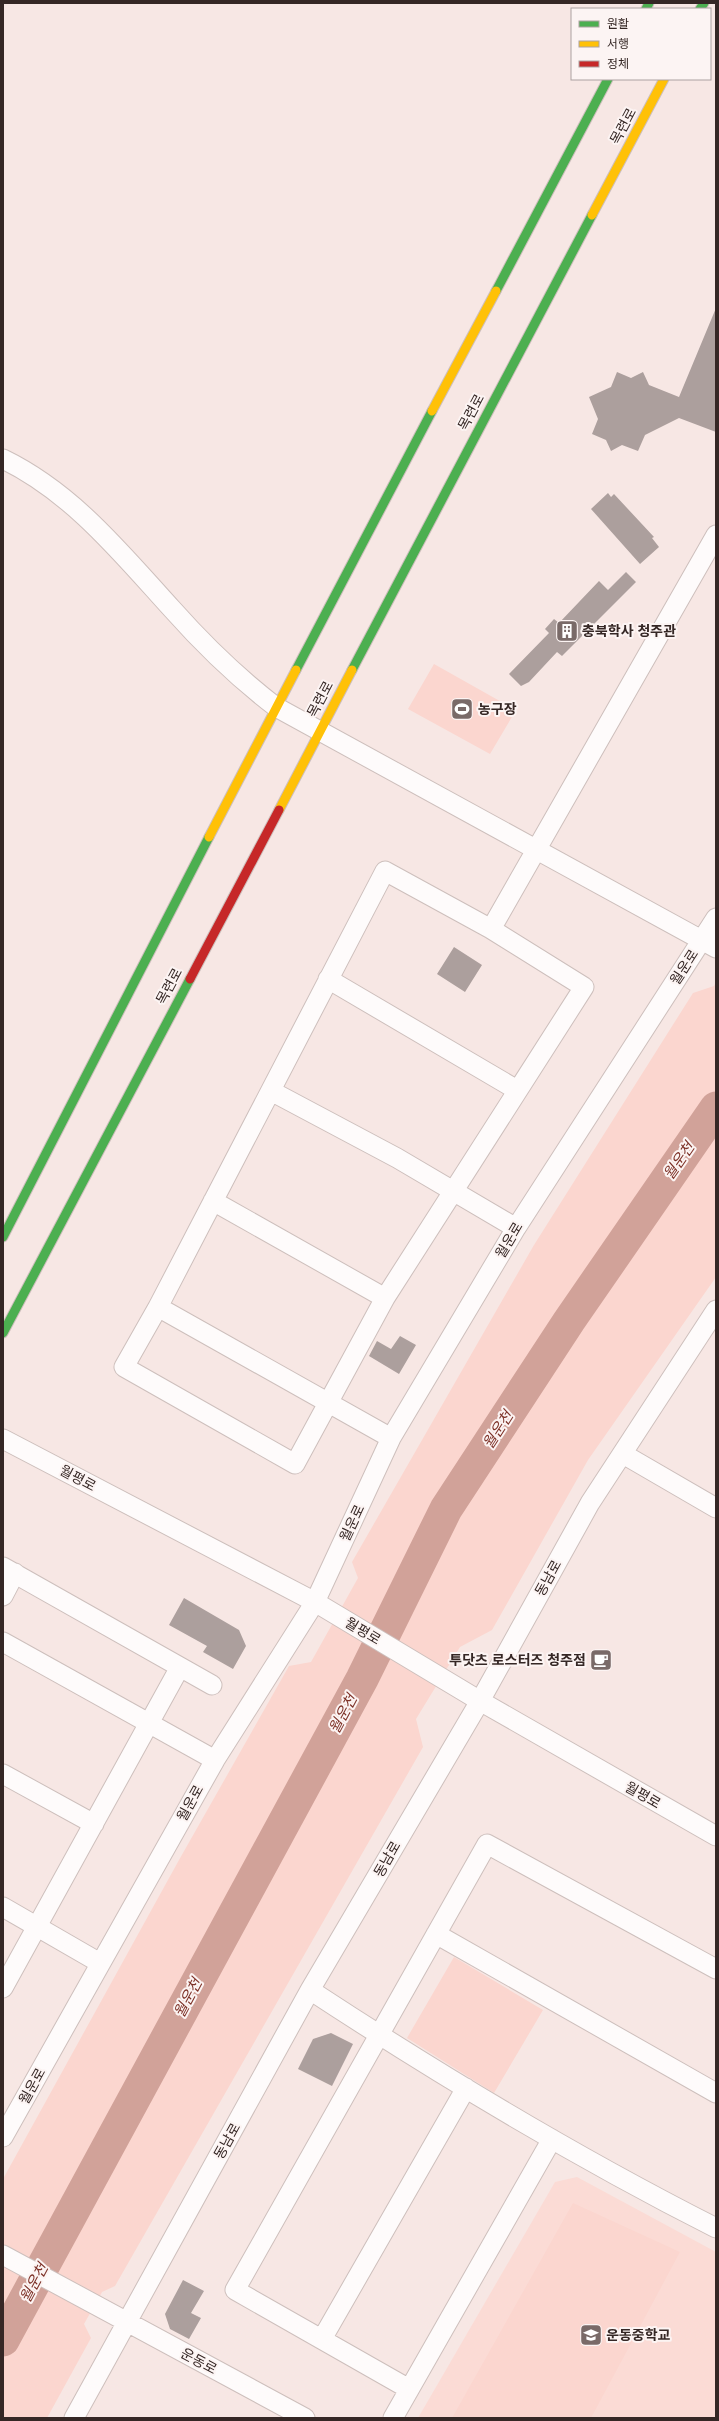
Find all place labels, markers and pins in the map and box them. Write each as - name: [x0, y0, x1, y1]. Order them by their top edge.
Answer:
- building icon: 충북학사 청주관: [554, 618, 580, 644]
- place label: 충북학사 청주관: [582, 622, 676, 640]
- sports icon: 농구장: [449, 696, 475, 722]
- place label: 농구장: [478, 700, 517, 718]
- cafe icon: 투닷츠 로스터즈 청주점: [588, 1647, 614, 1673]
- place label: 투닷츠 로스터즈 청주점: [449, 1651, 586, 1669]
- school or university icon: 운동중학교: [578, 2322, 604, 2348]
- place label: 운동중학교: [606, 2326, 671, 2344]

